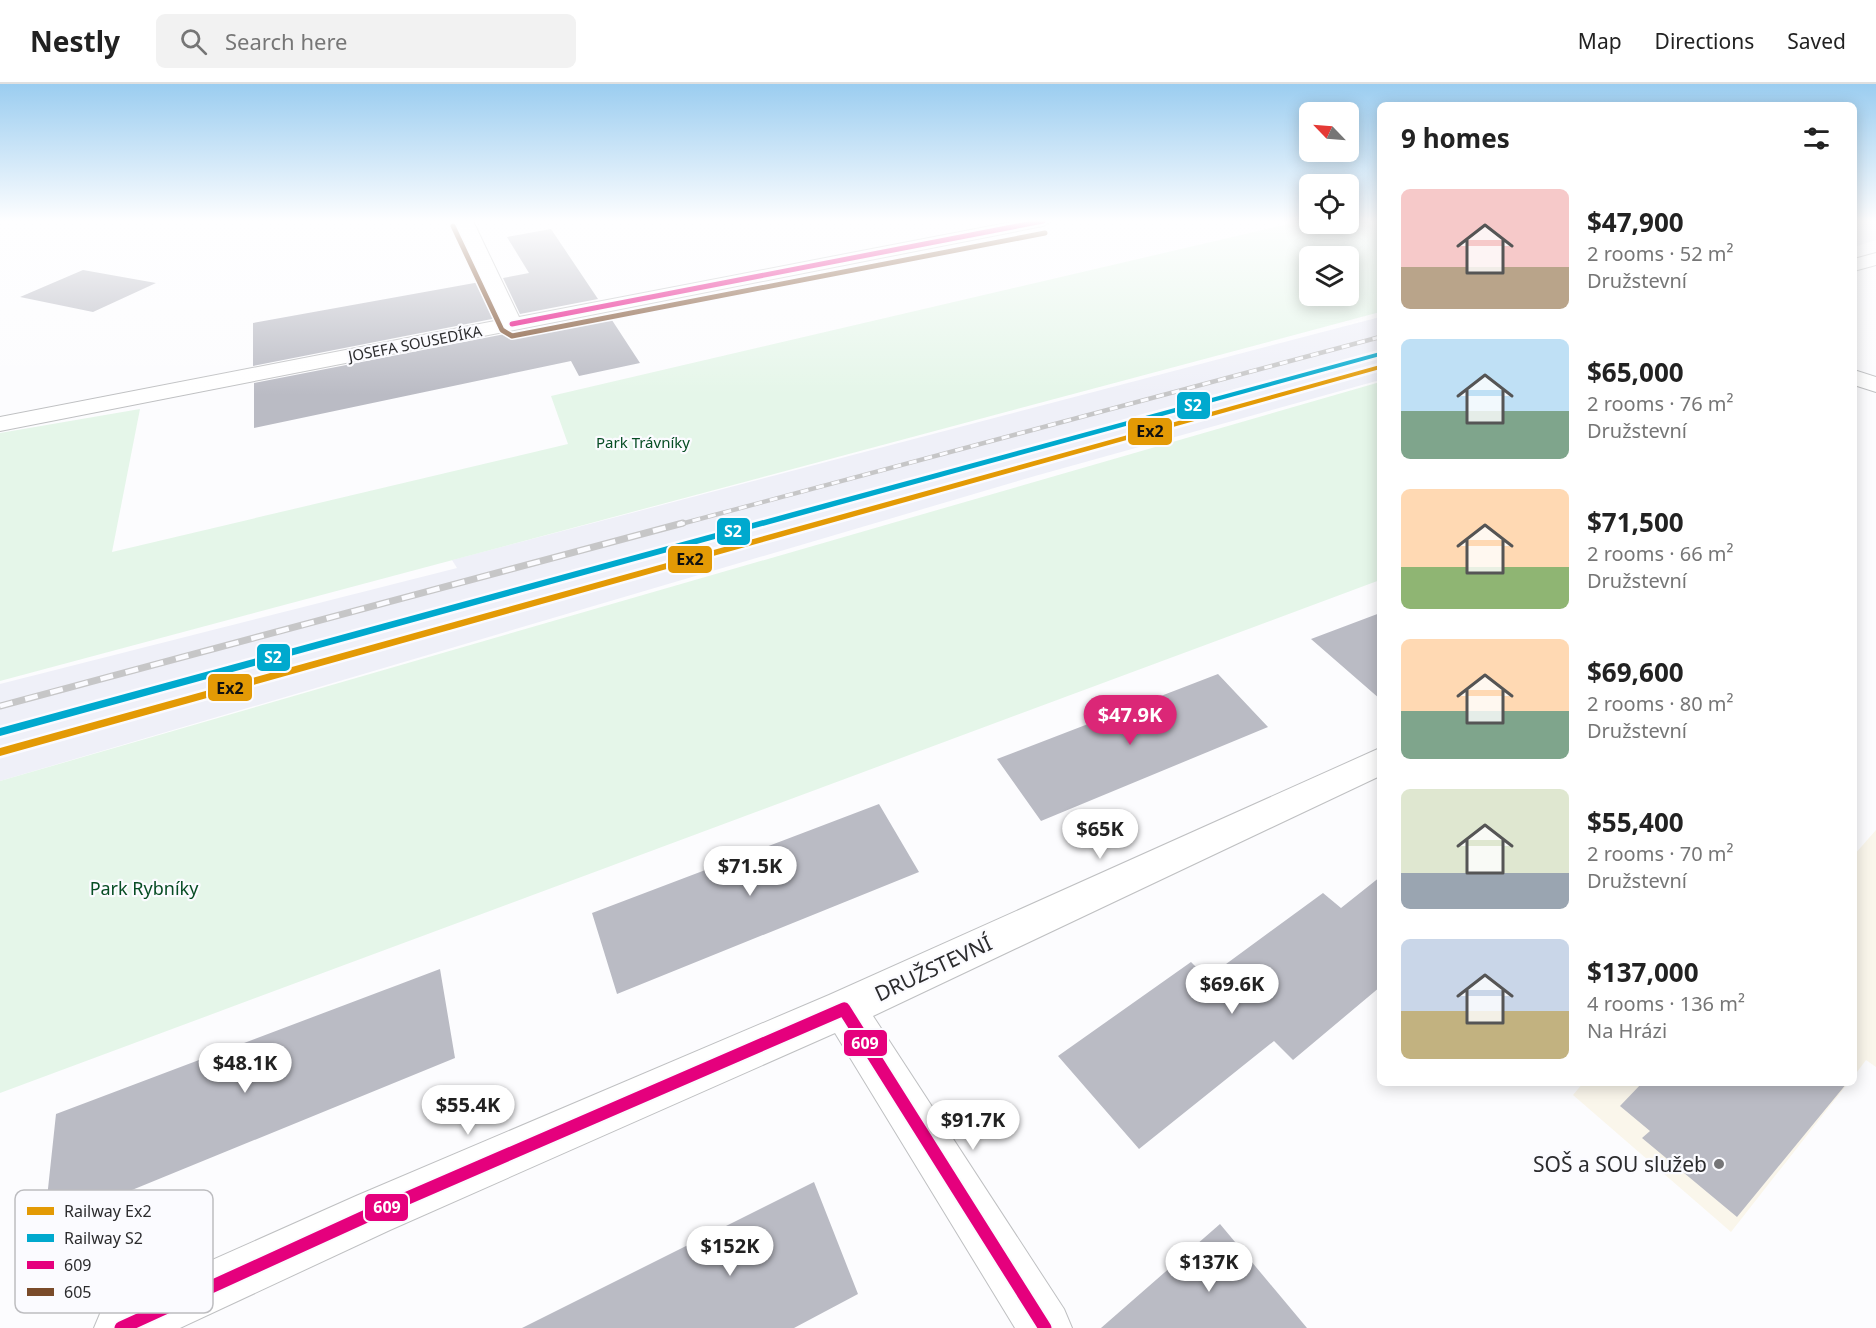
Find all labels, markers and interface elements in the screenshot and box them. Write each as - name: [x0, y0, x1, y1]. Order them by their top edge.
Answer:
- search box: [156, 14, 576, 68]
- text: Nestly: [30, 22, 120, 60]
- icon: search: [177, 25, 210, 58]
- text: Search here: [225, 26, 347, 56]
- text: Map: [1578, 27, 1622, 55]
- text: Directions: [1655, 27, 1754, 55]
- text: Saved: [1787, 27, 1846, 55]
- north arrow: [1299, 102, 1359, 162]
- map controls: [1299, 102, 1359, 306]
- text: 9 homes: [1401, 120, 1510, 156]
- icon: filters: [1800, 122, 1833, 155]
- button: locate: [1299, 174, 1359, 234]
- text: $47,900: [1587, 204, 1684, 240]
- icon: home: [1449, 213, 1521, 285]
- text: 2 rooms · 52 m²: [1587, 240, 1734, 267]
- button: layers: [1299, 246, 1359, 306]
- text: Družstevní: [1587, 267, 1687, 294]
- street label: JOSEFA SOUSEDÍKA: [344, 320, 484, 366]
- text: $65,000: [1587, 354, 1684, 390]
- icon: home: [1449, 363, 1521, 435]
- text: 2 rooms · 76 m²: [1587, 390, 1734, 417]
- line badge: S2: [1176, 391, 1211, 420]
- text: S2: [1184, 394, 1202, 416]
- line badge: Ex2: [1127, 417, 1173, 446]
- text: Družstevní: [1587, 417, 1687, 444]
- text: Ex2: [1136, 420, 1164, 442]
- park label: Park Trávníky: [596, 432, 690, 452]
- text: $71,500: [1587, 504, 1684, 540]
- icon: home: [1449, 513, 1521, 585]
- line badge: S2: [716, 517, 751, 546]
- text: S2: [724, 520, 742, 542]
- text: 2 rooms · 66 m²: [1587, 540, 1734, 567]
- line badge: Ex2: [667, 545, 713, 574]
- text: Ex2: [676, 548, 704, 570]
- text: Družstevní: [1587, 567, 1687, 594]
- line badge: S2: [256, 643, 291, 672]
- text: S2: [264, 646, 282, 668]
- text: $69,600: [1587, 654, 1684, 690]
- icon: home: [1449, 663, 1521, 735]
- line badge: Ex2: [207, 673, 253, 702]
- text: Ex2: [216, 677, 244, 699]
- text: 2 rooms · 80 m²: [1587, 690, 1734, 717]
- pin: $47.9K: [1081, 695, 1179, 746]
- text: $47.9K: [1098, 701, 1162, 728]
- text: Družstevní: [1587, 717, 1687, 744]
- text: $55,400: [1587, 804, 1684, 840]
- pin: $65K: [1064, 809, 1136, 860]
- icon: home: [1449, 813, 1521, 885]
- text: $65K: [1076, 815, 1124, 842]
- text: 2 rooms · 70 m²: [1587, 840, 1734, 867]
- pin: $71.5K: [701, 846, 799, 897]
- text: $71.5K: [718, 852, 782, 879]
- text: Družstevní: [1587, 867, 1687, 894]
- park label: Park Rybníky: [90, 876, 199, 900]
- street label: DRUŽSTEVNÍ: [870, 929, 996, 1007]
- text: $137,000: [1587, 954, 1699, 990]
- icon: home: [1449, 963, 1521, 1035]
- pin: $69.6K: [1183, 964, 1281, 1015]
- text: $69.6K: [1200, 970, 1264, 997]
- text: 4 rooms · 136 m²: [1587, 990, 1745, 1017]
- text: Na Hrázi: [1587, 1017, 1667, 1044]
- line badge: 609: [843, 1029, 888, 1057]
- text: 609: [851, 1032, 879, 1054]
- pin: $48.1K: [196, 1043, 294, 1094]
- text: $48.1K: [213, 1049, 277, 1076]
- pin: $55.4K: [419, 1085, 517, 1136]
- text: $55.4K: [436, 1091, 500, 1118]
- pin: $91.7K: [924, 1100, 1022, 1151]
- text: $91.7K: [941, 1106, 1005, 1133]
- place label: SOŠ a SOU služeb: [1533, 1150, 1707, 1178]
- marker: SOŠ a SOU služeb: [1712, 1157, 1726, 1171]
- legend: [15, 1190, 213, 1313]
- line badge: 609: [364, 1193, 409, 1222]
- text: 609: [373, 1196, 401, 1218]
- text: Railway Ex2: [64, 1200, 152, 1222]
- pin: $152K: [688, 1226, 772, 1277]
- text: Railway S2: [64, 1227, 143, 1249]
- text: $152K: [700, 1232, 760, 1259]
- pin: $137K: [1167, 1242, 1251, 1293]
- text: $137K: [1179, 1248, 1239, 1275]
- text: 609: [64, 1254, 91, 1276]
- text: 605: [64, 1281, 91, 1303]

